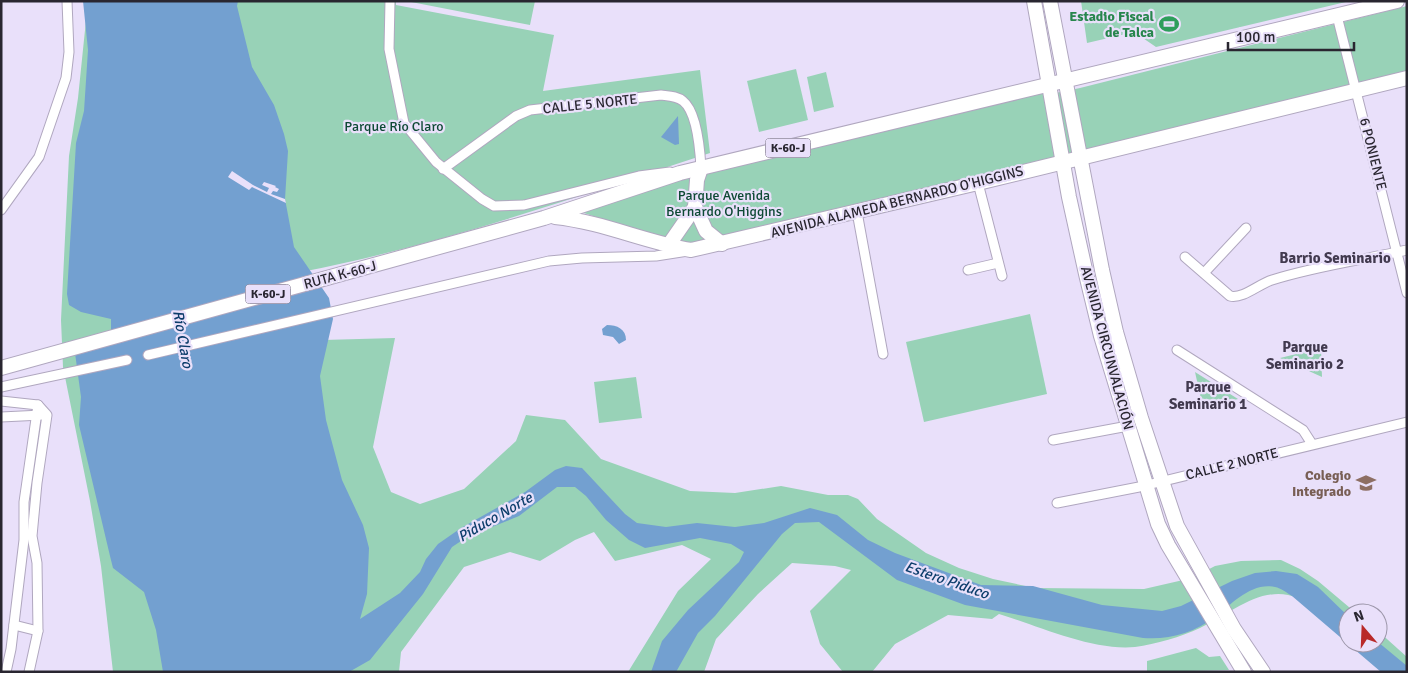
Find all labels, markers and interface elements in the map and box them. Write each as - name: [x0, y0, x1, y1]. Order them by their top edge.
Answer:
- place label: Estadio Fiscal de Talca: [1069, 8, 1155, 41]
- sports icon: Estadio Fiscal de Talca: [1158, 13, 1180, 35]
- scale bar: [1228, 20, 1354, 52]
- text: 100 m: [1236, 28, 1276, 46]
- street label: CALLE 5 NORTE: [542, 91, 638, 117]
- street label: 6 PONIENTE: [1356, 116, 1390, 192]
- park label: Parque Río Claro: [344, 118, 444, 135]
- road number: K-60-J: [766, 138, 810, 158]
- street label: AVENIDA ALAMEDA BERNARDO O'HIGGINS: [769, 162, 1025, 242]
- park label: Parque Avenida Bernardo O'Higgins: [666, 187, 782, 220]
- district label: Barrio Seminario: [1279, 249, 1391, 267]
- street label: RUTA K-60-J: [302, 257, 378, 293]
- street label: AVENIDA CIRCUNVALACIÓN: [1077, 264, 1137, 432]
- road number: K-60-J: [246, 284, 290, 304]
- water label: Río Claro: [169, 309, 197, 370]
- district label: Parque Seminario 2: [1266, 338, 1344, 373]
- district label: Parque Seminario 1: [1169, 378, 1247, 413]
- street label: CALLE 2 NORTE: [1184, 444, 1280, 484]
- place label: Colegio Integrado: [1292, 467, 1351, 500]
- school or university icon: Colegio Integrado: [1355, 472, 1377, 494]
- water label: Piduco Norte: [454, 488, 537, 546]
- water label: Estero Piduco: [903, 557, 992, 603]
- north arrow: [1338, 603, 1388, 653]
- text: N: [1352, 607, 1366, 626]

